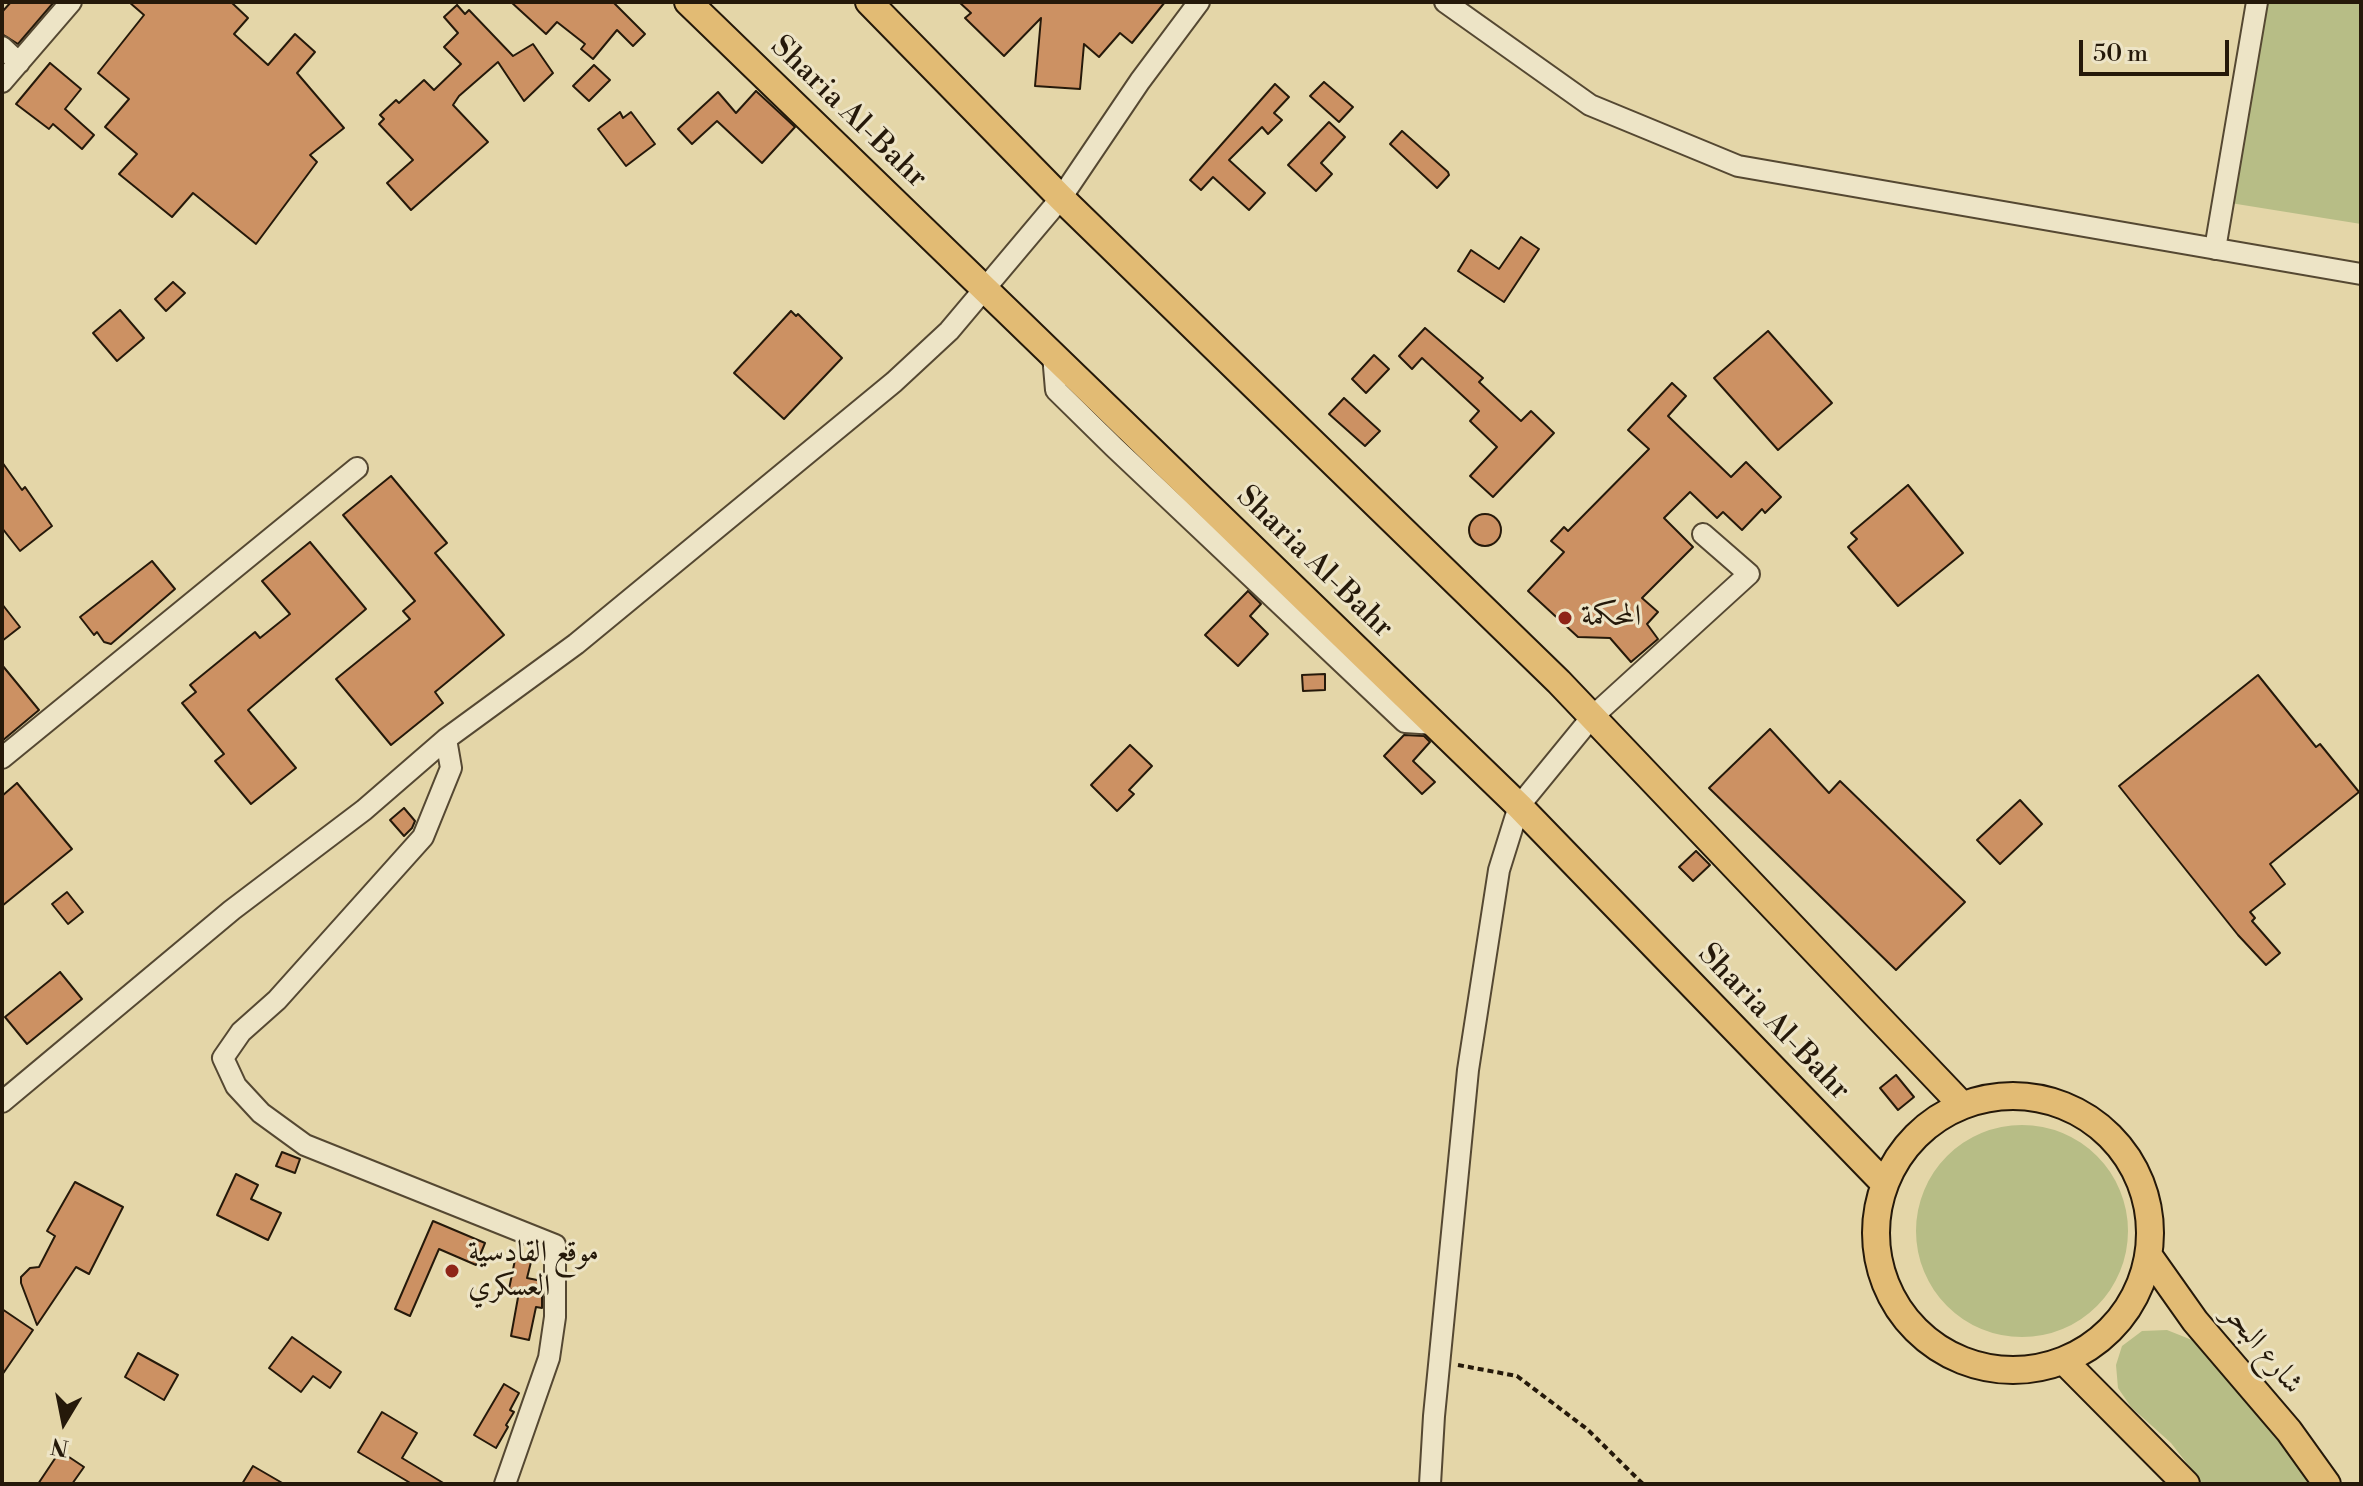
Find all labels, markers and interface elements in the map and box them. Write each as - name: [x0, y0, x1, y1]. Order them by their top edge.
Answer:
- scale bar: [2083, 24, 2233, 74]
- street label: Sharia Al-Bahr: [762, 29, 934, 197]
- text: 50 m: [2093, 39, 2148, 69]
- street label: Sharia Al-Bahr: [1228, 479, 1400, 647]
- place label: المحكمة: [1581, 600, 1641, 636]
- marker: المحكمة: [1556, 609, 1574, 627]
- street label: Sharia Al-Bahr: [1689, 937, 1857, 1109]
- place label: موقع القادسية العسكري: [468, 1236, 599, 1306]
- marker: موقع القادسية العسكري: [443, 1262, 461, 1280]
- street label: شارع البحر: [2214, 1298, 2310, 1402]
- north arrow: [24, 1382, 104, 1462]
- text: N: [49, 1431, 71, 1461]

